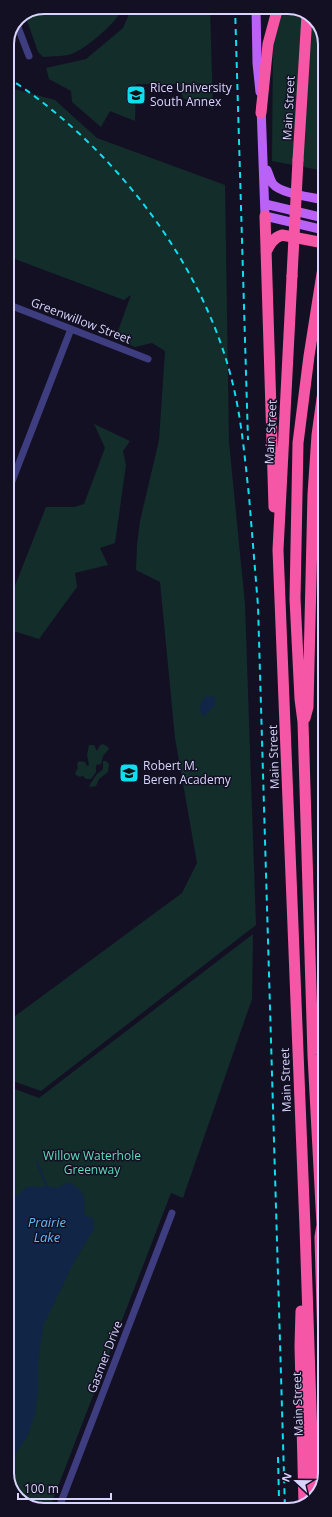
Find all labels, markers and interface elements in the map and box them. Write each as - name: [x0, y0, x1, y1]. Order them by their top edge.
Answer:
- street label: Main Street: [278, 75, 299, 141]
- place label: Rice University South Annex: [150, 79, 233, 110]
- school or university icon: Rice University South Annex: [125, 84, 147, 106]
- street label: Greenwillow Street: [29, 294, 134, 347]
- street label: Main Street: [260, 399, 281, 465]
- street label: Main Street: [264, 724, 283, 790]
- place label: Robert M. Beren Academy: [143, 757, 232, 788]
- school or university icon: Robert M. Beren Academy: [118, 762, 140, 784]
- street label: Main Street: [276, 1047, 295, 1113]
- park label: Willow Waterhole Greenway: [43, 1147, 141, 1178]
- water label: Prairie Lake: [28, 1213, 67, 1246]
- street label: Gasmer Drive: [83, 1318, 126, 1396]
- street label: Main Street: [288, 1371, 307, 1437]
- north arrow: [276, 1461, 316, 1501]
- text: N: [278, 1470, 295, 1484]
- scale bar: [18, 1475, 111, 1501]
- text: 100 m: [24, 1480, 59, 1497]

